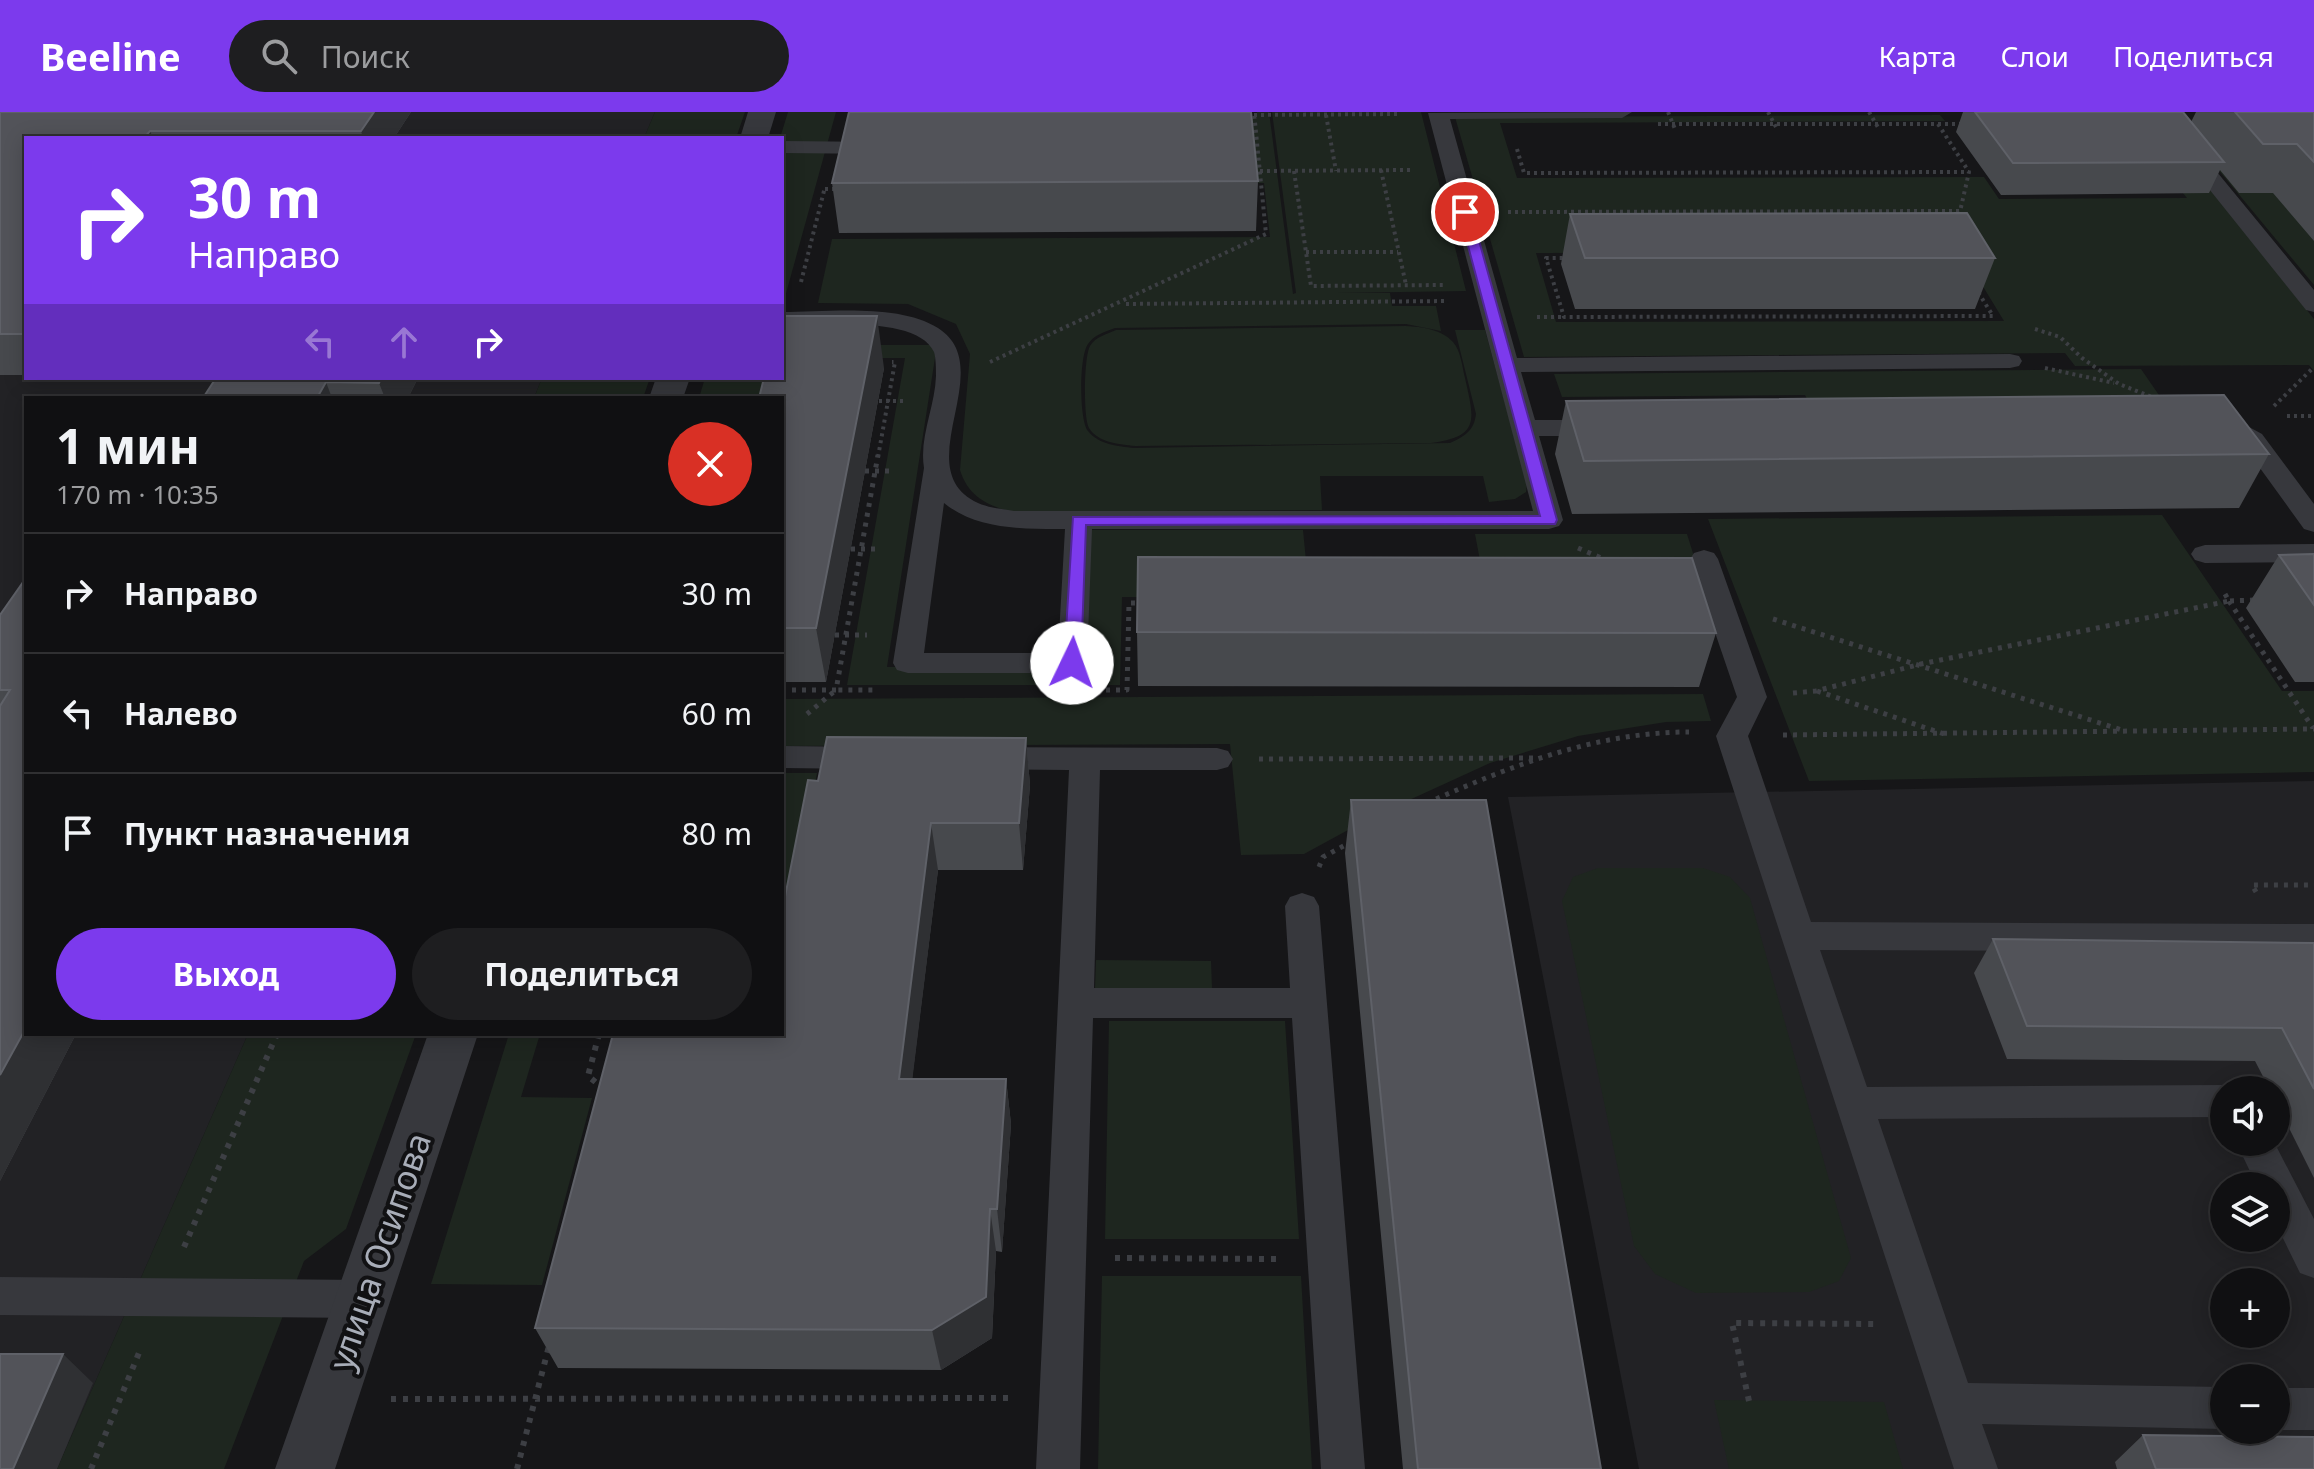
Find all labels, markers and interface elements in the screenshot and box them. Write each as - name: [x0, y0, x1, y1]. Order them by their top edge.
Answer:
- search box: [229, 20, 789, 92]
- text: Beeline: [40, 30, 181, 82]
- icon: search: [257, 34, 301, 78]
- text: Поиск: [321, 36, 410, 77]
- text: Карта: [1878, 37, 1957, 75]
- text: Слои: [2001, 37, 2069, 75]
- text: Поделиться: [2113, 37, 2274, 75]
- text: 30 m: [188, 158, 321, 234]
- icon: right: [56, 168, 160, 272]
- pin: [1431, 178, 1499, 246]
- icon: arrive: [1443, 190, 1487, 234]
- text: Направо: [188, 230, 340, 279]
- icon: left: [298, 320, 342, 364]
- icon: ahead: [382, 320, 426, 364]
- icon: right: [466, 320, 510, 364]
- text: 1 мин: [56, 413, 200, 478]
- button: close: [668, 422, 752, 506]
- text: 170 m · 10:35: [56, 476, 219, 512]
- icon: right: [56, 571, 100, 615]
- text: Направо: [124, 573, 258, 614]
- text: 30 m: [682, 573, 752, 614]
- position arrow: [1030, 621, 1114, 705]
- icon: left: [56, 691, 100, 735]
- text: Налево: [124, 693, 238, 734]
- text: 60 m: [682, 693, 752, 734]
- icon: arrive: [56, 811, 100, 855]
- text: Пункт назначения: [124, 813, 410, 854]
- text: 80 m: [682, 813, 752, 854]
- button: Выход: [56, 928, 396, 1020]
- button: Поделиться: [412, 928, 752, 1020]
- map controls: [2210, 1076, 2290, 1444]
- button: sound: [2210, 1076, 2290, 1156]
- street label: улица Осипова: [317, 1126, 441, 1376]
- button: layers: [2210, 1172, 2290, 1252]
- button: +: [2210, 1268, 2290, 1348]
- button: −: [2210, 1364, 2290, 1444]

